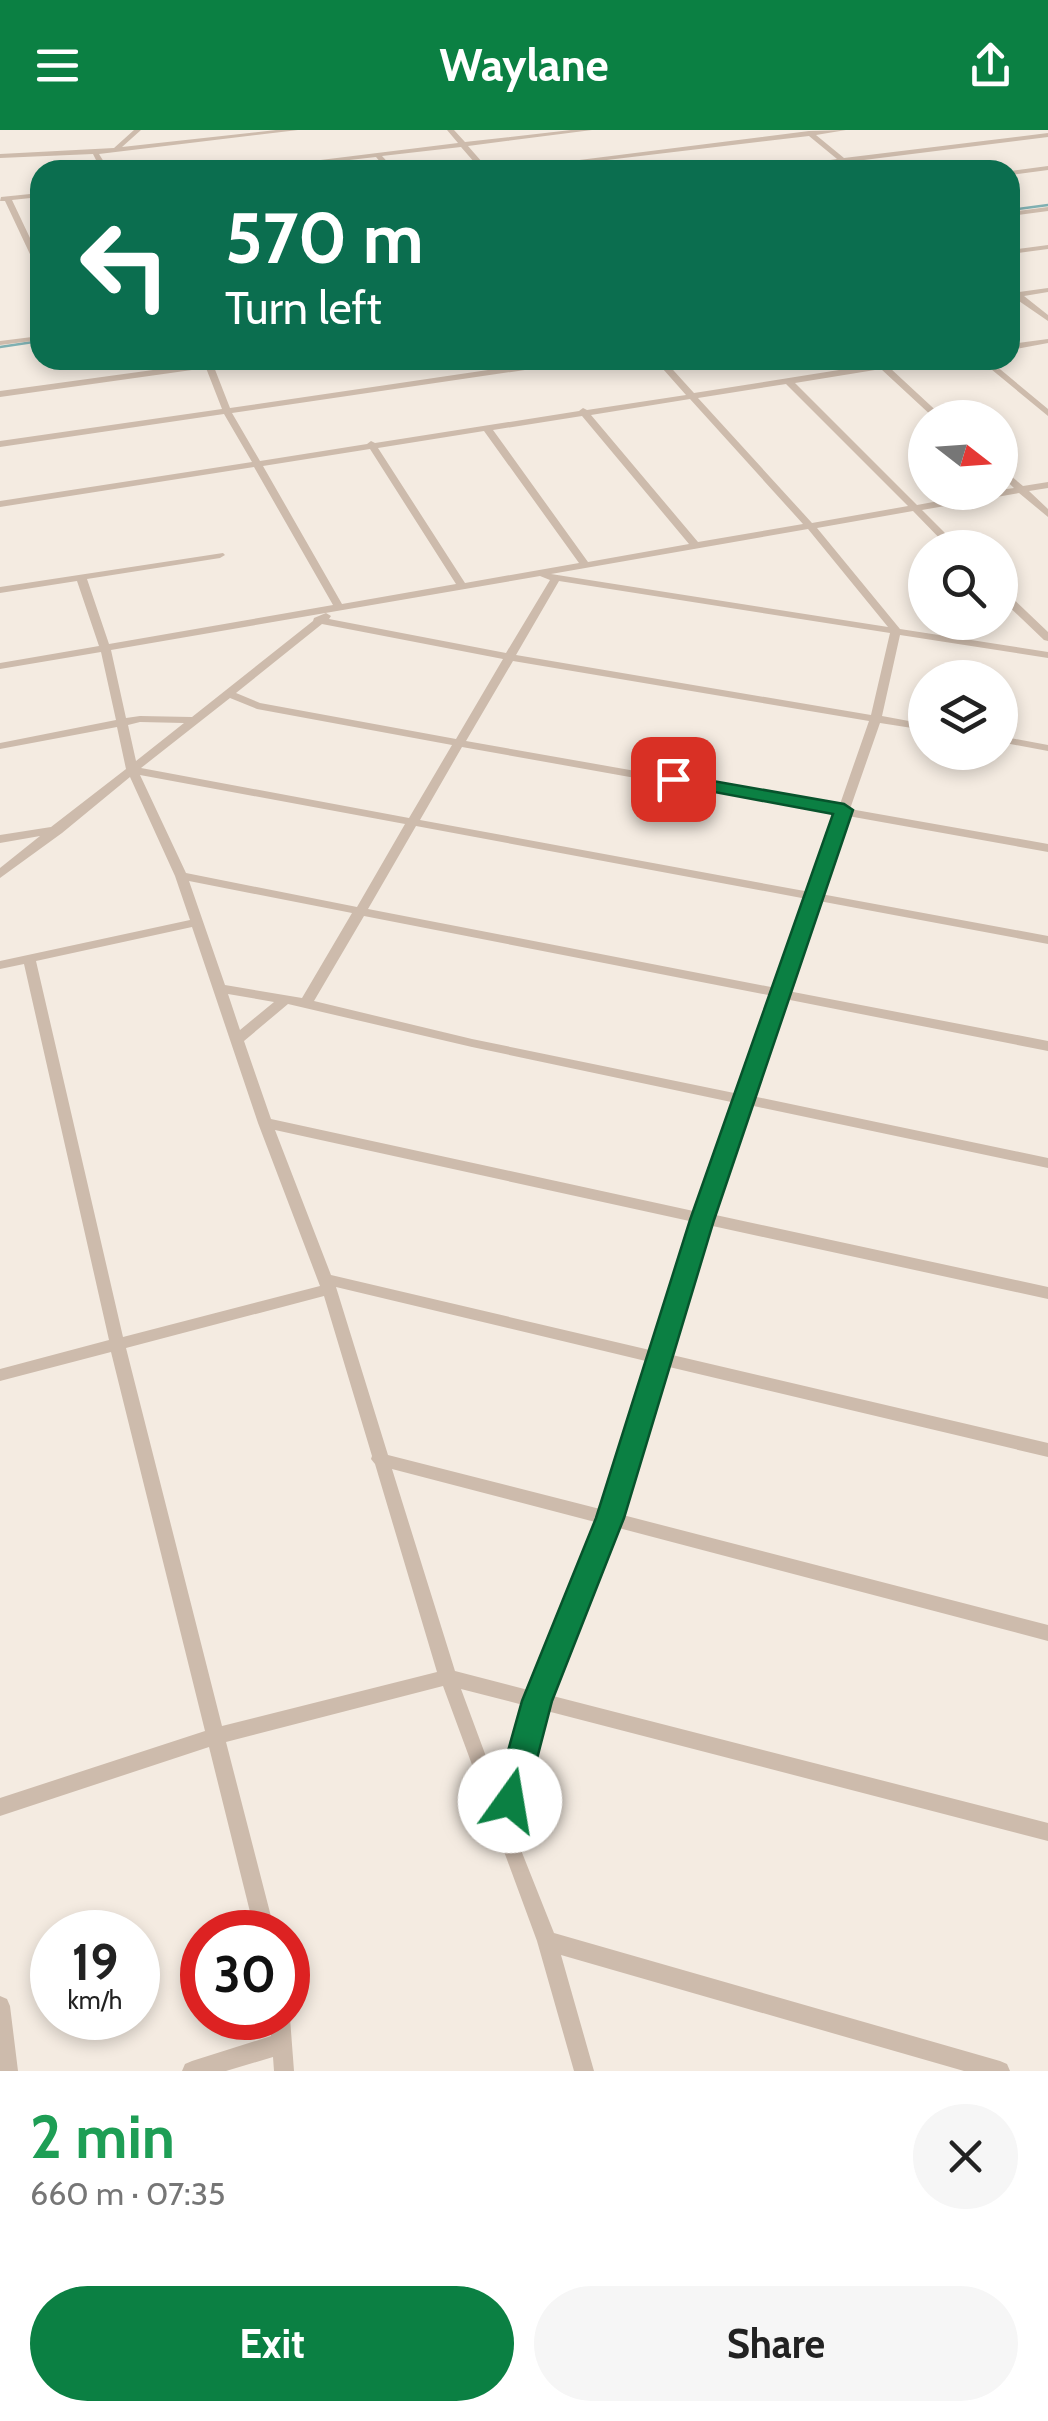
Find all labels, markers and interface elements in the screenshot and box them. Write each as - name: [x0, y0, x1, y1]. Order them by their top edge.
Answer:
- icon: menu: [30, 38, 85, 93]
- text: Waylane: [439, 38, 609, 92]
- icon: share: [963, 38, 1018, 93]
- text: 570 m: [225, 195, 424, 281]
- icon: left: [60, 200, 190, 330]
- text: Turn left: [225, 281, 382, 335]
- north arrow: [908, 400, 1018, 510]
- map controls: [908, 400, 1018, 770]
- button: search: [908, 530, 1018, 640]
- button: layers: [908, 660, 1018, 770]
- pin: [631, 737, 716, 822]
- icon: arrive: [646, 752, 701, 807]
- position arrow: [458, 1749, 562, 1853]
- speed limit sign: 30: [180, 1910, 310, 2040]
- text: 19: [72, 1932, 118, 1993]
- text: km/h: [68, 1985, 122, 2015]
- text: 2 min: [30, 2100, 175, 2173]
- button: close: [913, 2104, 1018, 2209]
- text: 660 m · 07:35: [30, 2174, 225, 2213]
- button: Exit: [30, 2286, 514, 2401]
- button: Share: [534, 2286, 1018, 2401]

